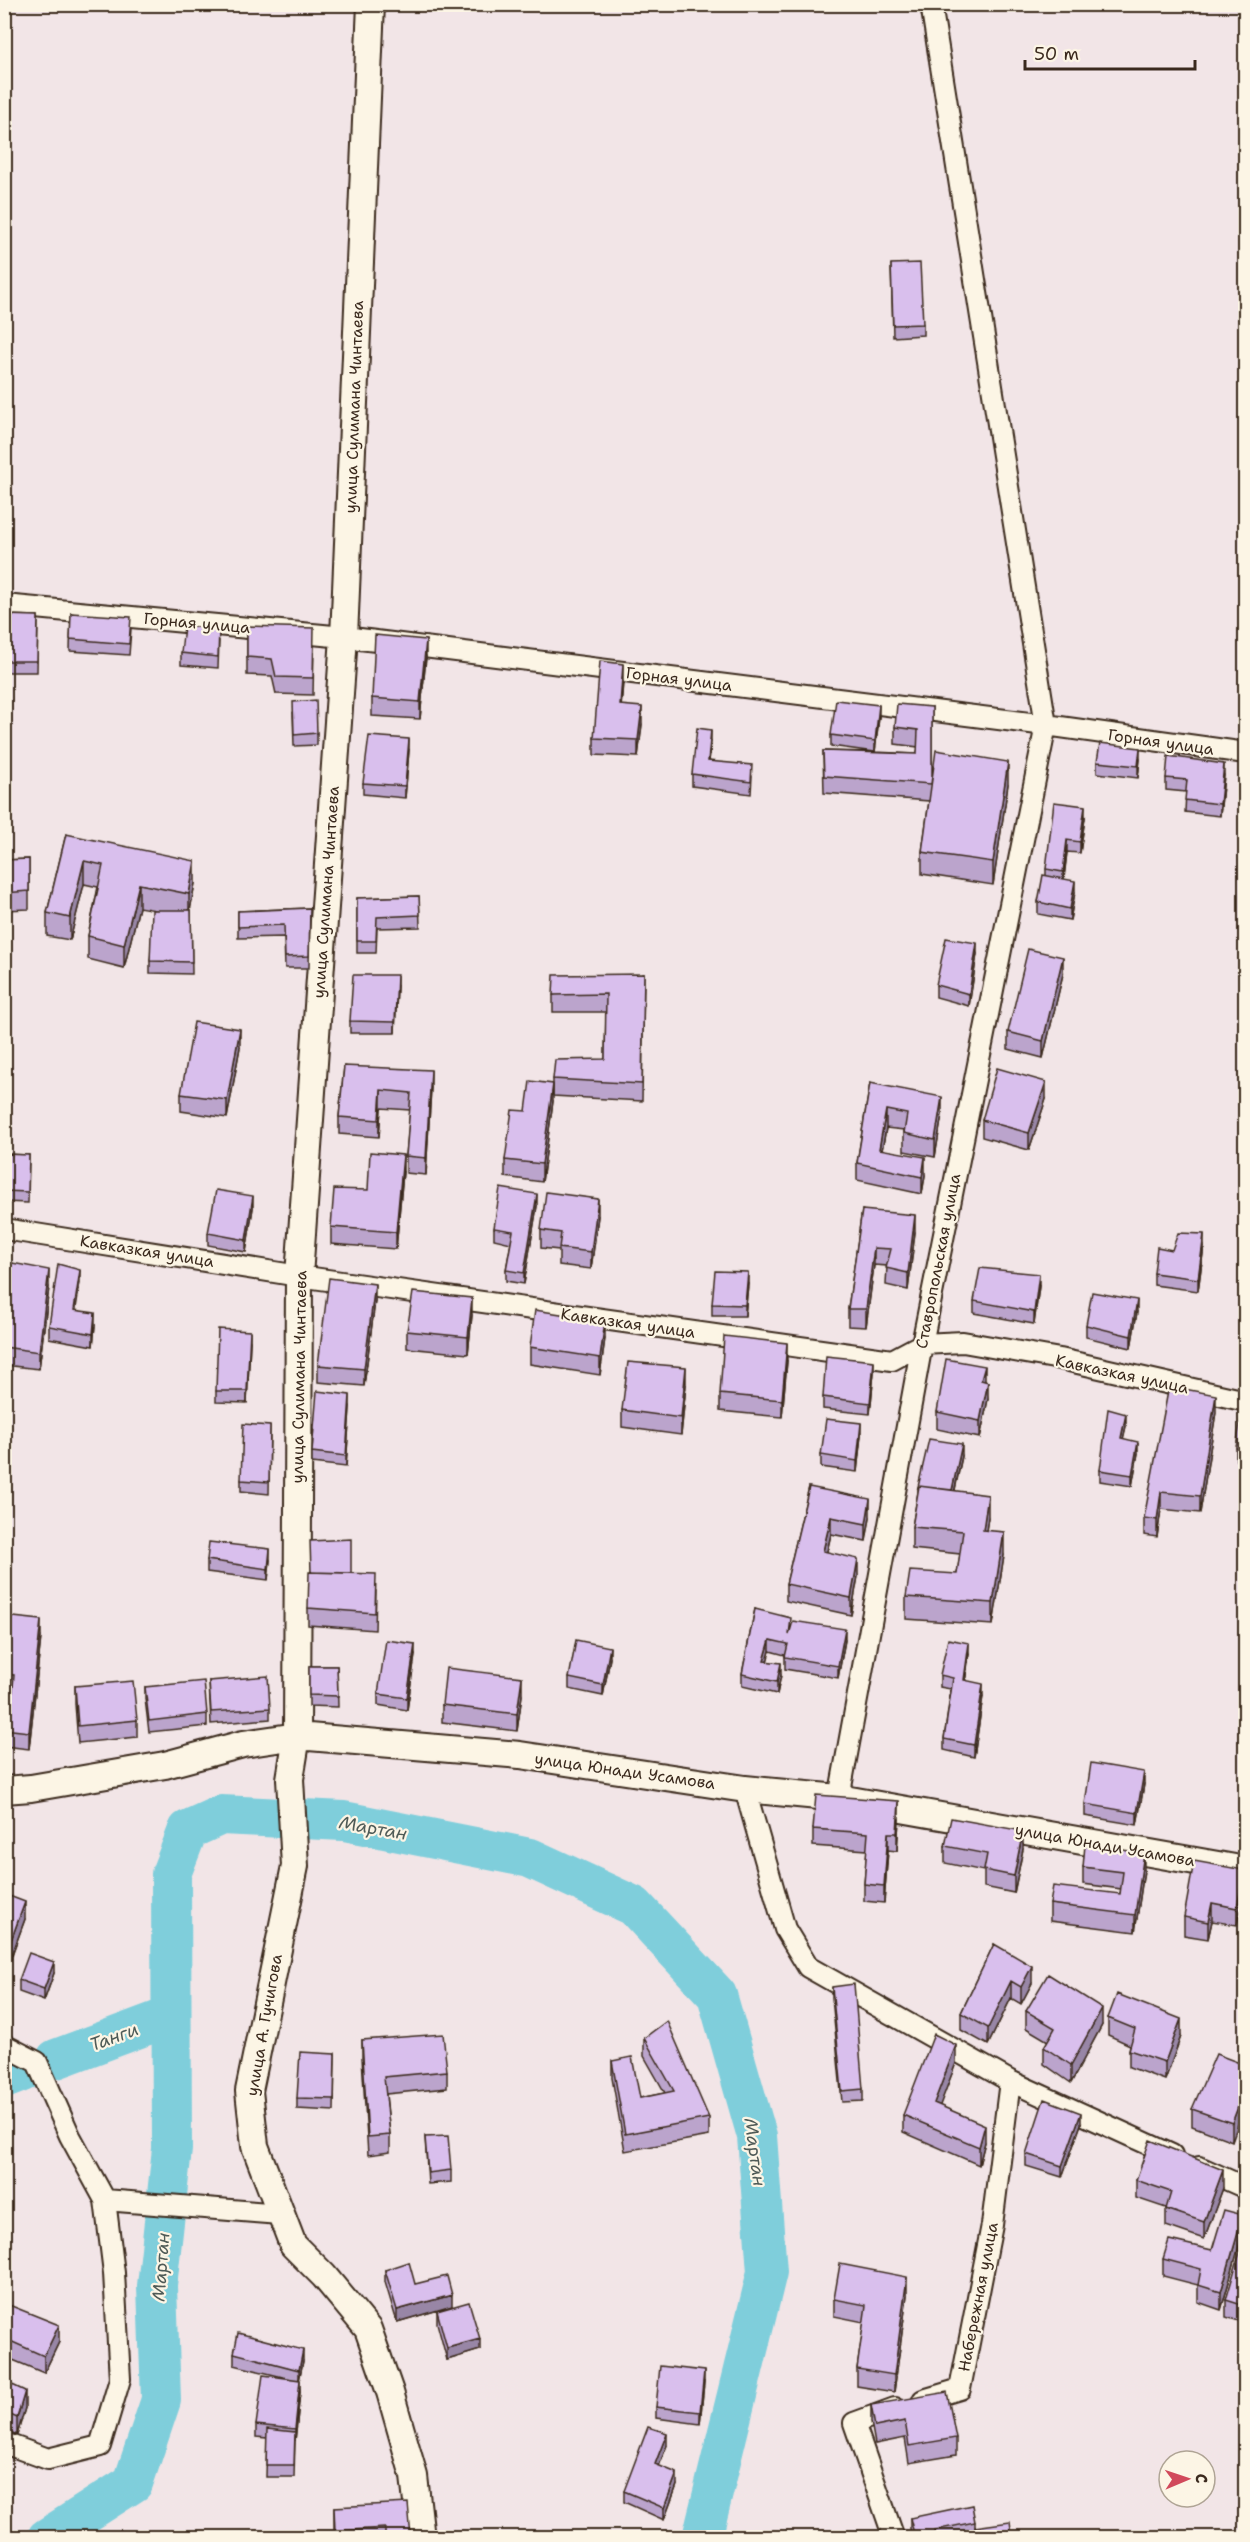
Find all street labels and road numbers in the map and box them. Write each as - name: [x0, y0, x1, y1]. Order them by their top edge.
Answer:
- street label: улица Сулимана Чинтаева: [340, 300, 368, 514]
- street label: Горная улица: [143, 608, 251, 638]
- street label: Горная улица: [625, 662, 733, 696]
- street label: Горная улица: [1107, 724, 1215, 760]
- street label: улица Сулимана Чинтаева: [308, 785, 344, 999]
- street label: Ставропольская улица: [911, 1172, 965, 1350]
- street label: Кавказкая улица: [78, 1230, 216, 1272]
- street label: улица Сулимана Чинтаева: [287, 1270, 311, 1484]
- street label: Кавказкая улица: [559, 1303, 697, 1343]
- street label: Кавказкая улица: [1053, 1350, 1191, 1398]
- street label: улица Юнади Усамова: [533, 1748, 717, 1794]
- street label: улица Юнади Усамова: [1013, 1819, 1197, 1871]
- street label: улица А. Гучигова: [241, 1952, 287, 2097]
- street label: Набережная улица: [953, 2220, 1003, 2374]

